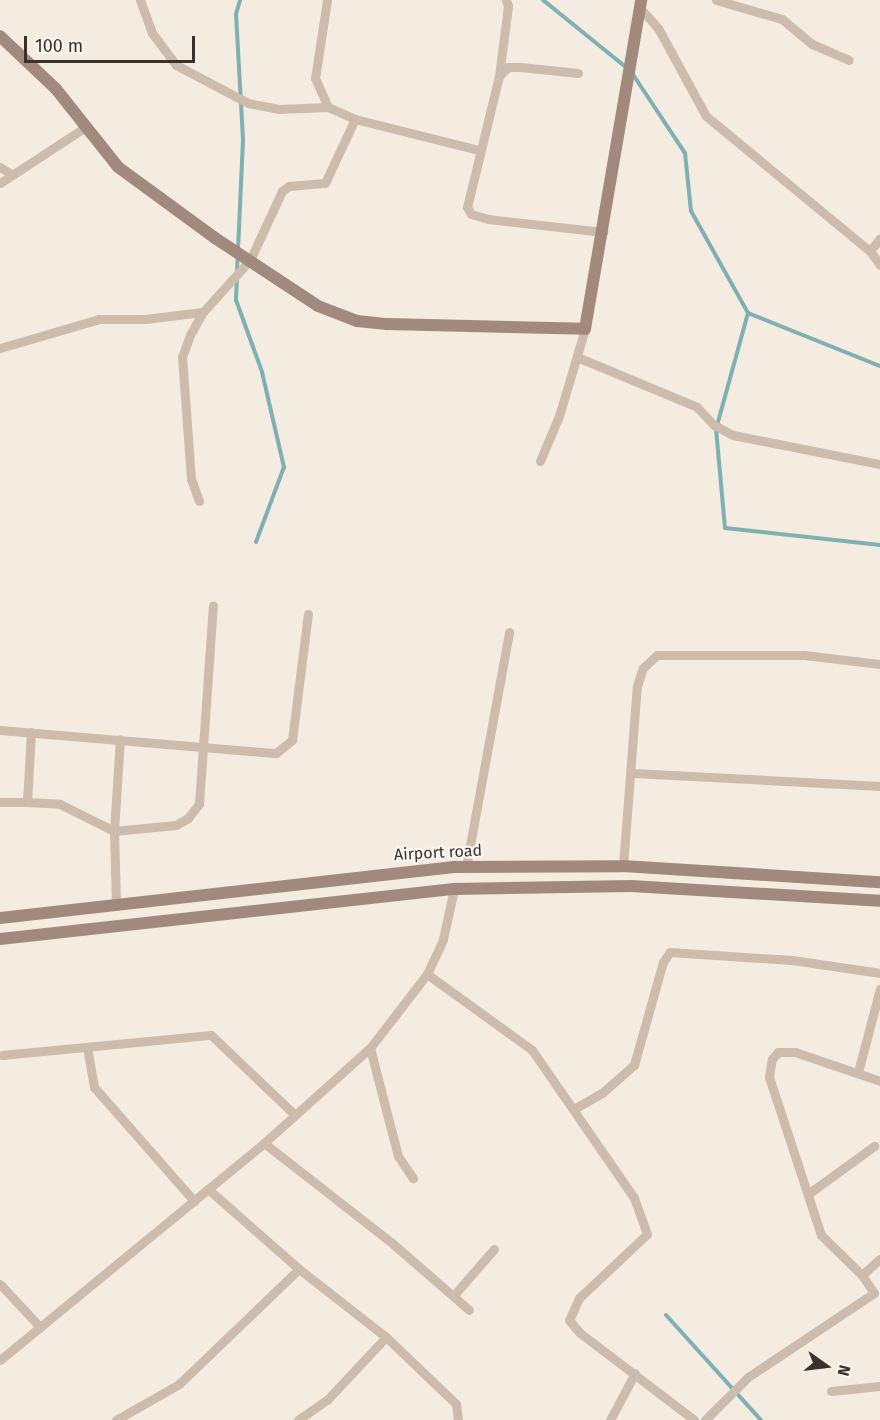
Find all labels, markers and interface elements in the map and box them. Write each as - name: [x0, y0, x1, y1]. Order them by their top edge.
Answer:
- scale bar: [27, 24, 198, 62]
- text: 100 m: [35, 35, 83, 57]
- street label: Airport road: [394, 841, 482, 865]
- north arrow: [796, 1336, 856, 1396]
- text: N: [833, 1363, 854, 1378]

